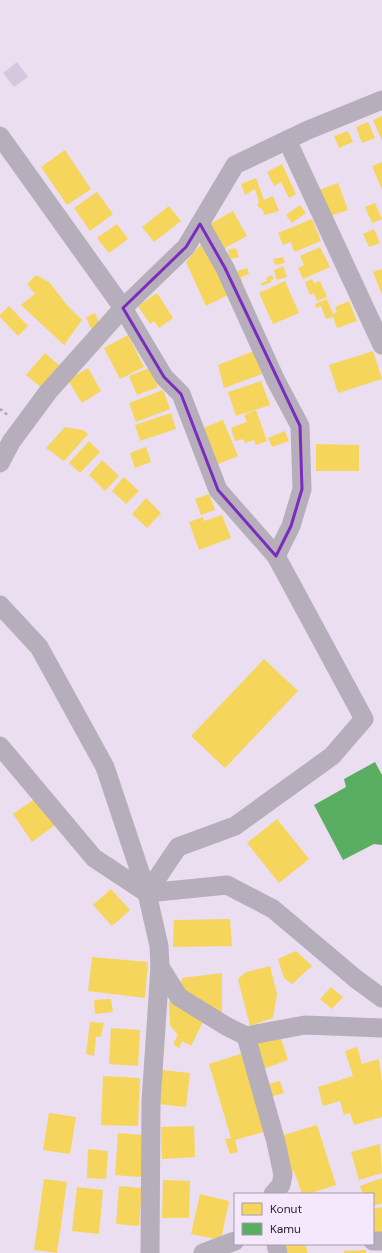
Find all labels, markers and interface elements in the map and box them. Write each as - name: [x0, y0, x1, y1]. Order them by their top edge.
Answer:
- legend: [234, 1193, 374, 1245]
- text: Konut: [270, 1201, 302, 1217]
- text: Kamu: [270, 1221, 301, 1237]

